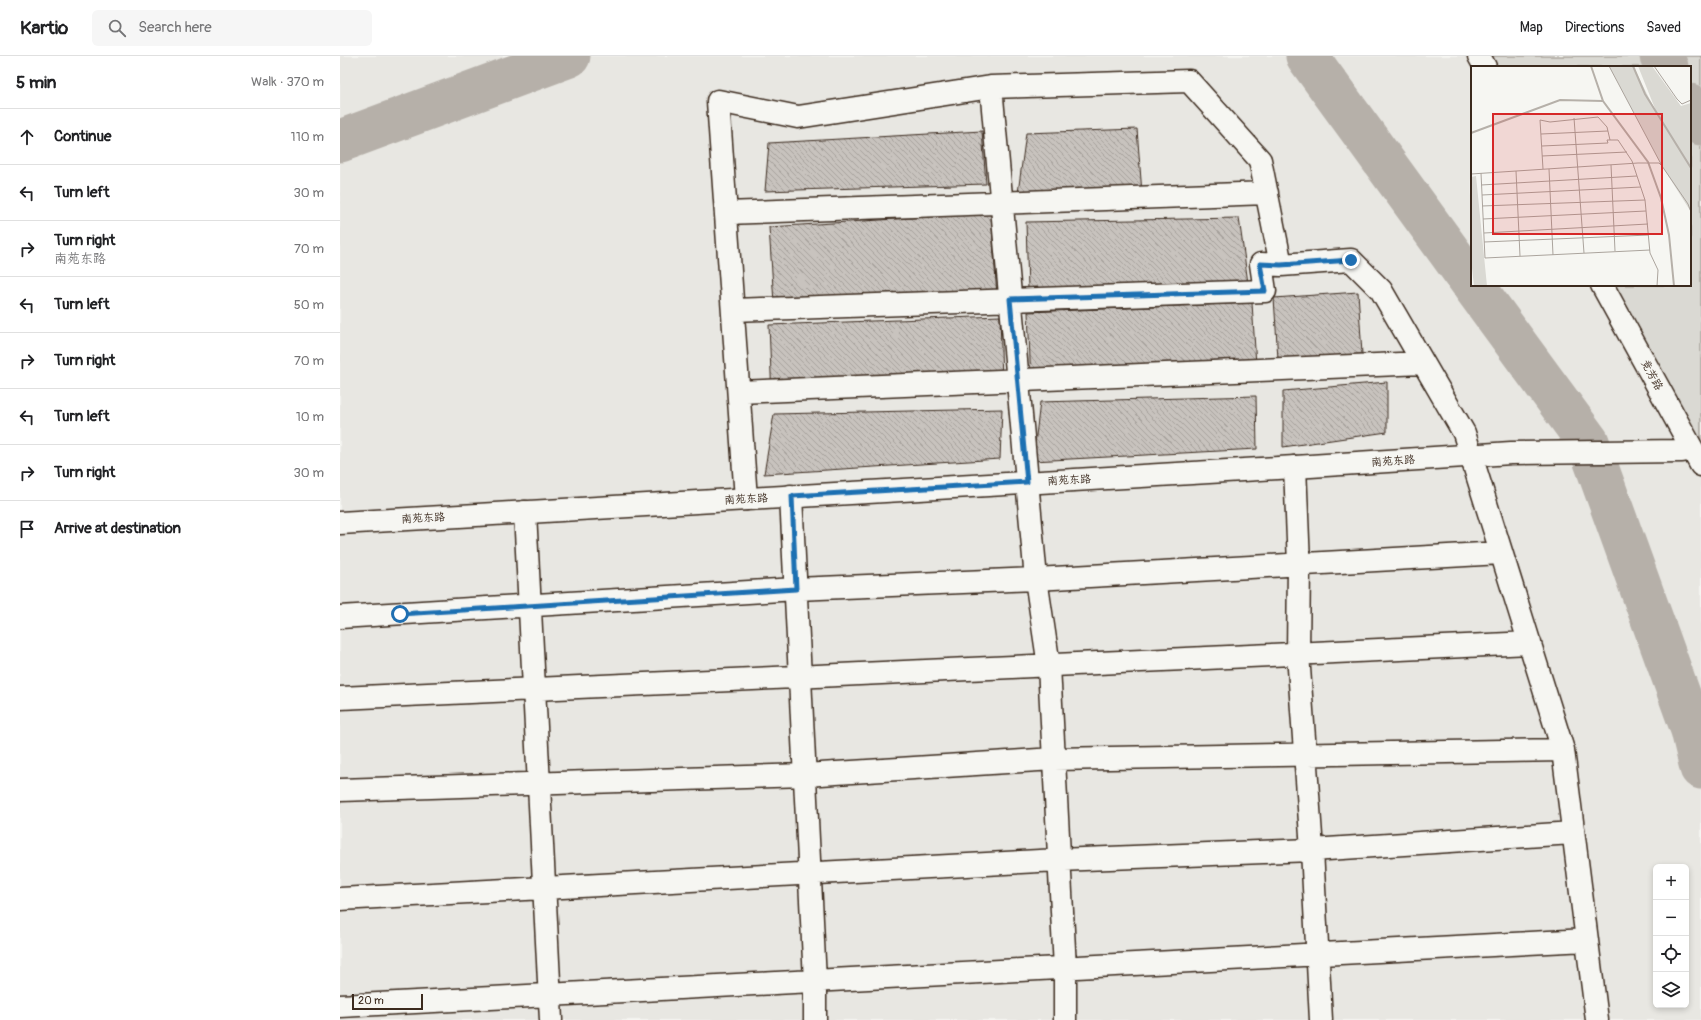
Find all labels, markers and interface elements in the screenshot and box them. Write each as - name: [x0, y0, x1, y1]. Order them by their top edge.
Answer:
- search box: [92, 10, 372, 46]
- text: Kartio: [20, 16, 68, 40]
- icon: search: [106, 17, 128, 39]
- text: Search here: [138, 18, 212, 37]
- text: Map: [1520, 19, 1543, 36]
- text: Directions: [1565, 19, 1624, 36]
- text: Saved: [1646, 19, 1681, 36]
- inset map: [1471, 66, 1691, 286]
- text: 5 min: [16, 72, 56, 93]
- text: Walk · 370 m: [251, 74, 324, 90]
- icon: ahead: [16, 126, 38, 148]
- text: Continue: [54, 127, 112, 146]
- text: 110 m: [291, 129, 324, 145]
- icon: left: [16, 182, 38, 204]
- text: Turn left: [54, 183, 110, 202]
- text: 30 m: [294, 185, 324, 201]
- text: Turn right: [54, 231, 115, 250]
- icon: right: [16, 238, 38, 260]
- text: 70 m: [294, 241, 324, 257]
- text: 南苑东路: [54, 251, 106, 267]
- route end: [1342, 251, 1360, 269]
- icon: left: [16, 294, 38, 316]
- text: Turn left: [54, 295, 110, 314]
- text: 50 m: [294, 297, 324, 313]
- icon: right: [16, 350, 38, 372]
- text: Turn right: [54, 351, 115, 370]
- text: 70 m: [294, 353, 324, 369]
- street label: 竞芳路: [1638, 357, 1666, 393]
- icon: left: [16, 406, 38, 428]
- text: Turn left: [54, 407, 110, 426]
- text: 10 m: [296, 409, 324, 425]
- street label: 南苑东路: [1371, 453, 1415, 469]
- icon: right: [16, 462, 38, 484]
- text: Turn right: [54, 463, 115, 482]
- text: 30 m: [294, 465, 324, 481]
- street label: 南苑东路: [1047, 472, 1091, 488]
- street label: 南苑东路: [724, 491, 768, 507]
- street label: 南苑东路: [401, 510, 445, 526]
- icon: arrive: [16, 518, 38, 540]
- text: Arrive at destination: [54, 519, 181, 538]
- route start: [391, 605, 409, 623]
- map controls: [1653, 864, 1689, 1008]
- button: +: [1653, 864, 1689, 900]
- button: −: [1653, 900, 1689, 936]
- button: locate: [1653, 936, 1689, 972]
- button: layers: [1653, 972, 1689, 1008]
- scale bar: [352, 992, 423, 1011]
- text: 20 m: [358, 994, 384, 1007]

